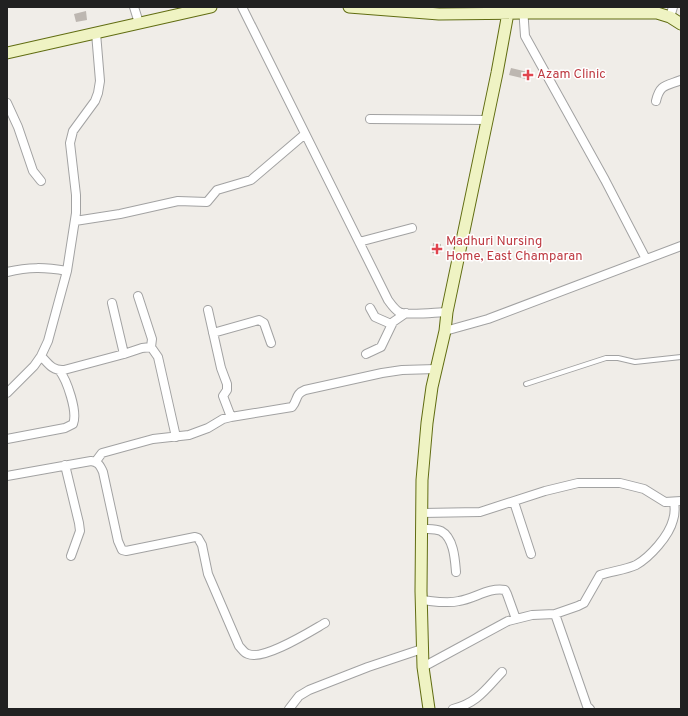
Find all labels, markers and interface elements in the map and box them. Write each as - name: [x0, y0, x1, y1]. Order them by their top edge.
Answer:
- place label: Azam Clinic: [537, 67, 606, 83]
- marker: Azam Clinic: [522, 69, 534, 81]
- place label: Madhuri Nursing Home, East Champaran: [446, 234, 583, 265]
- marker: Madhuri Nursing Home, East Champaran: [431, 243, 443, 255]

